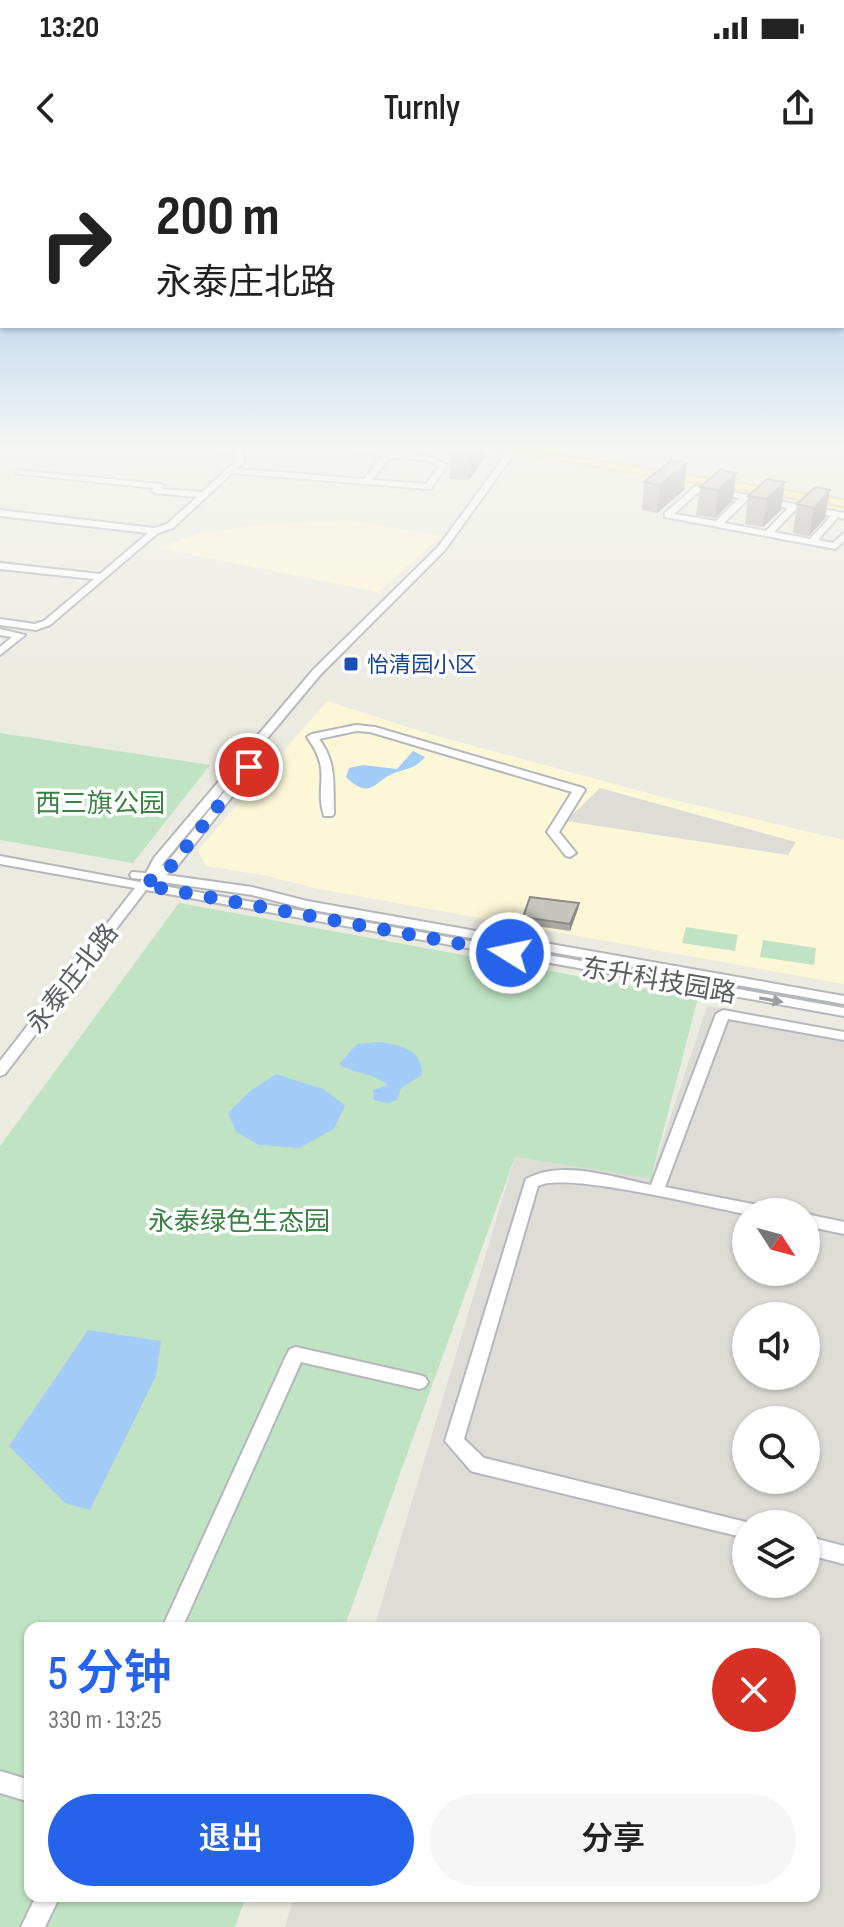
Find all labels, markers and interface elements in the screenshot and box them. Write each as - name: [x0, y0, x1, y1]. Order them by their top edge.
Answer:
- text: 13:20: [40, 10, 99, 46]
- icon: back: [24, 86, 68, 130]
- icon: share: [776, 86, 820, 130]
- text: Turnly: [384, 87, 460, 130]
- text: 200 m: [156, 184, 280, 251]
- icon: right: [24, 192, 128, 296]
- text: 永泰庄北路: [156, 262, 336, 305]
- place label: 怡清园小区: [367, 652, 477, 679]
- marker: 怡清园小区: [342, 655, 360, 673]
- pin: [215, 733, 283, 801]
- icon: arrive: [227, 745, 271, 789]
- park label: 西三旗公园: [35, 789, 165, 820]
- position arrow: [468, 911, 552, 995]
- street label: 永泰庄北路: [21, 918, 125, 1040]
- street label: 东升科技园路: [579, 953, 738, 1010]
- one-way arrow: [759, 994, 784, 1007]
- north arrow: [732, 1198, 820, 1286]
- map controls: [732, 1198, 820, 1598]
- park label: 永泰绿色生态园: [148, 1207, 330, 1238]
- button: sound: [732, 1302, 820, 1390]
- button: search: [732, 1406, 820, 1494]
- button: layers: [732, 1510, 820, 1598]
- text: 5 分钟: [48, 1646, 172, 1703]
- button: close: [712, 1648, 796, 1732]
- text: 330 m · 13:25: [48, 1705, 162, 1736]
- button: 退出: [48, 1794, 414, 1886]
- button: 分享: [430, 1794, 796, 1886]

